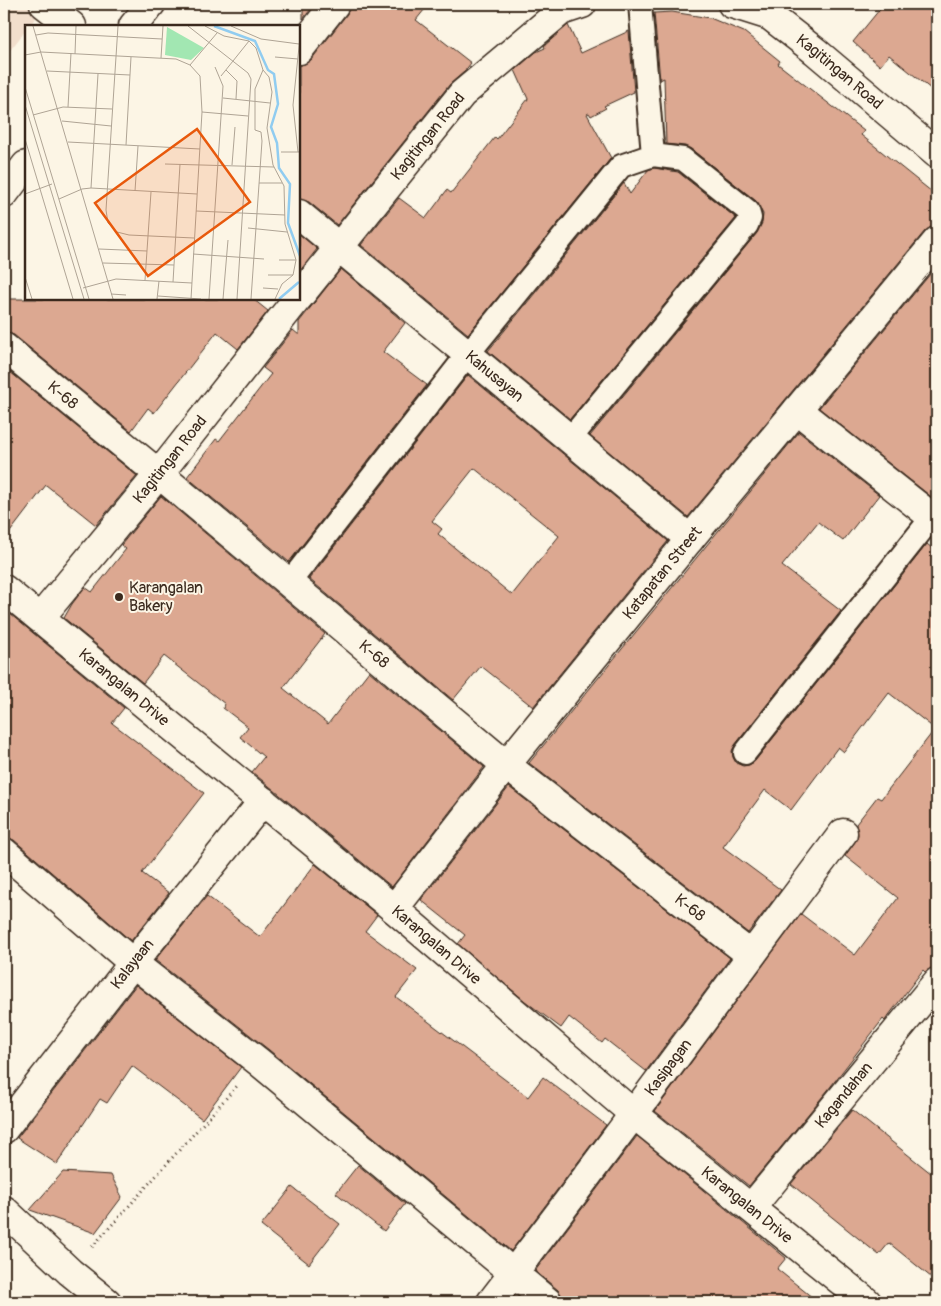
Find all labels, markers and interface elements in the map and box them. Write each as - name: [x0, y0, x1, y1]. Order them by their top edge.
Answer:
- inset map: [25, 25, 300, 300]
- street label: Kagitingan Road: [792, 30, 887, 114]
- street label: Kagitingan Road: [387, 88, 469, 184]
- street label: Kahusayan: [461, 346, 528, 406]
- street label: K-68: [43, 377, 82, 414]
- street label: Kagitingan Road: [129, 412, 211, 508]
- street label: Katapatan Street: [618, 522, 707, 624]
- place label: Karangalan Bakery: [129, 578, 203, 616]
- marker: Karangalan Bakery: [113, 591, 125, 603]
- street label: K-68: [355, 636, 393, 673]
- street label: Karangalan Drive: [74, 644, 174, 731]
- street label: K-68: [670, 889, 709, 926]
- street label: Karangalan Drive: [387, 901, 485, 989]
- street label: Kalayaan: [106, 935, 158, 993]
- street label: Kasipagan: [641, 1035, 696, 1100]
- street label: Kagandahan: [811, 1058, 877, 1133]
- street label: Karangalan Drive: [697, 1162, 797, 1248]

